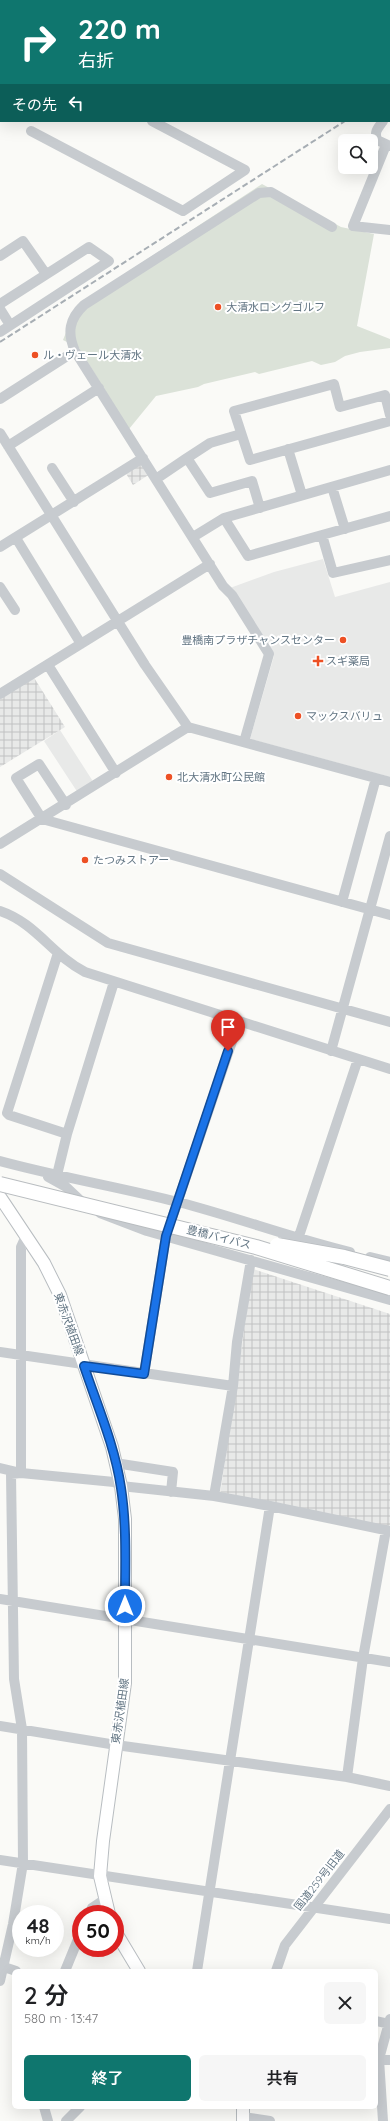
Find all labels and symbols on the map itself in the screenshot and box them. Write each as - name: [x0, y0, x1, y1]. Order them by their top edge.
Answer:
- place label: 大清水ロングゴルフ: [226, 300, 325, 314]
- marker: 大清水ロングゴルフ: [213, 302, 223, 312]
- place label: ル・ヴェール大清水: [43, 348, 142, 362]
- marker: ル・ヴェール大清水: [30, 350, 40, 360]
- place label: 豊橋南プラザチャンスセンター: [181, 633, 335, 647]
- marker: 豊橋南プラザチャンスセンター: [338, 635, 348, 645]
- place label: スギ薬局: [326, 654, 370, 668]
- marker: スギ薬局: [313, 656, 323, 666]
- place label: マックスバリュ: [306, 709, 383, 723]
- marker: マックスバリュ: [293, 711, 303, 721]
- place label: 北大清水町公民館: [177, 770, 265, 784]
- marker: 北大清水町公民館: [164, 772, 174, 782]
- place label: たつみストアー: [93, 853, 169, 867]
- marker: たつみストアー: [80, 855, 90, 865]
- pin: [211, 1010, 245, 1051]
- street label: 豊橋バイパス: [185, 1222, 253, 1252]
- street label: 東赤沢植田線: [51, 1291, 87, 1357]
- position arrow: [104, 1585, 146, 1627]
- street label: 東赤沢植田線: [108, 1677, 132, 1745]
- street label: 国道259号旧道: [291, 1847, 347, 1913]
- speed limit sign: 50: [72, 1905, 124, 1957]

